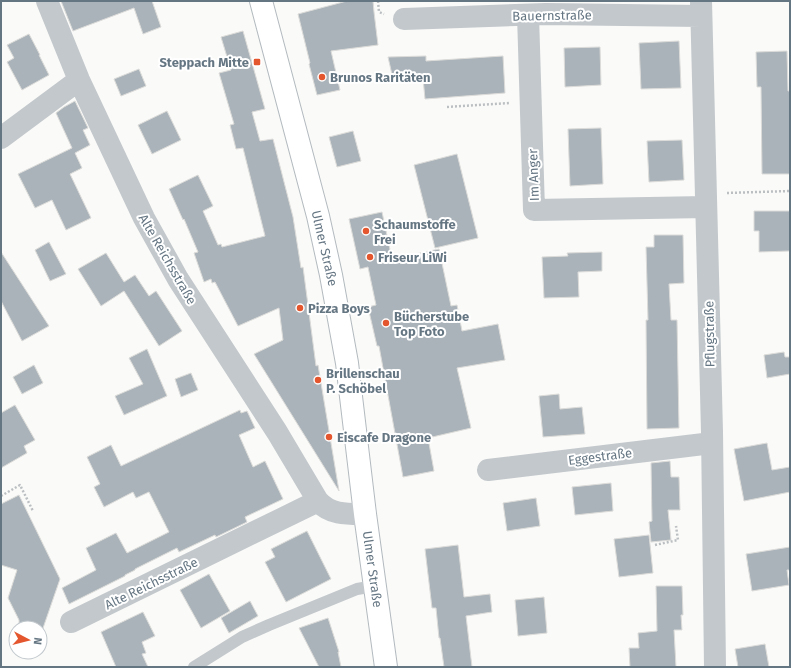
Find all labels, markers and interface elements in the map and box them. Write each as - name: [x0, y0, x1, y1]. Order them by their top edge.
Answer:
- street label: Bauernstraße: [512, 7, 592, 24]
- place label: Steppach Mitte: [159, 55, 249, 70]
- marker: Steppach Mitte: [252, 57, 262, 67]
- place label: Brunos Raritäten: [330, 70, 430, 85]
- marker: Brunos Raritäten: [317, 72, 327, 82]
- street label: Im Anger: [525, 149, 542, 201]
- street label: Ulmer Straße: [309, 209, 341, 287]
- street label: Alte Reichsstraße: [136, 211, 199, 307]
- place label: Schaumstoffe Frei: [374, 217, 456, 247]
- marker: Schaumstoffe Frei: [361, 226, 371, 236]
- place label: Friseur LiWi: [378, 250, 447, 265]
- marker: Friseur LiWi: [365, 252, 375, 262]
- place label: Pizza Boys: [308, 301, 371, 316]
- street label: Pflugstraße: [701, 301, 718, 367]
- marker: Pizza Boys: [295, 303, 305, 313]
- place label: Bücherstube Top Foto: [394, 309, 469, 339]
- marker: Bücherstube Top Foto: [381, 318, 391, 328]
- place label: Brillenschau P. Schöbel: [326, 366, 400, 396]
- marker: Brillenschau P. Schöbel: [313, 375, 323, 385]
- place label: Eiscafe Dragone: [337, 430, 431, 445]
- marker: Eiscafe Dragone: [324, 432, 334, 442]
- street label: Eggestraße: [567, 445, 633, 468]
- street label: Ulmer Straße: [360, 530, 385, 608]
- street label: Alte Reichsstraße: [102, 554, 200, 612]
- north arrow: [8, 620, 48, 660]
- text: N: [31, 637, 44, 646]

